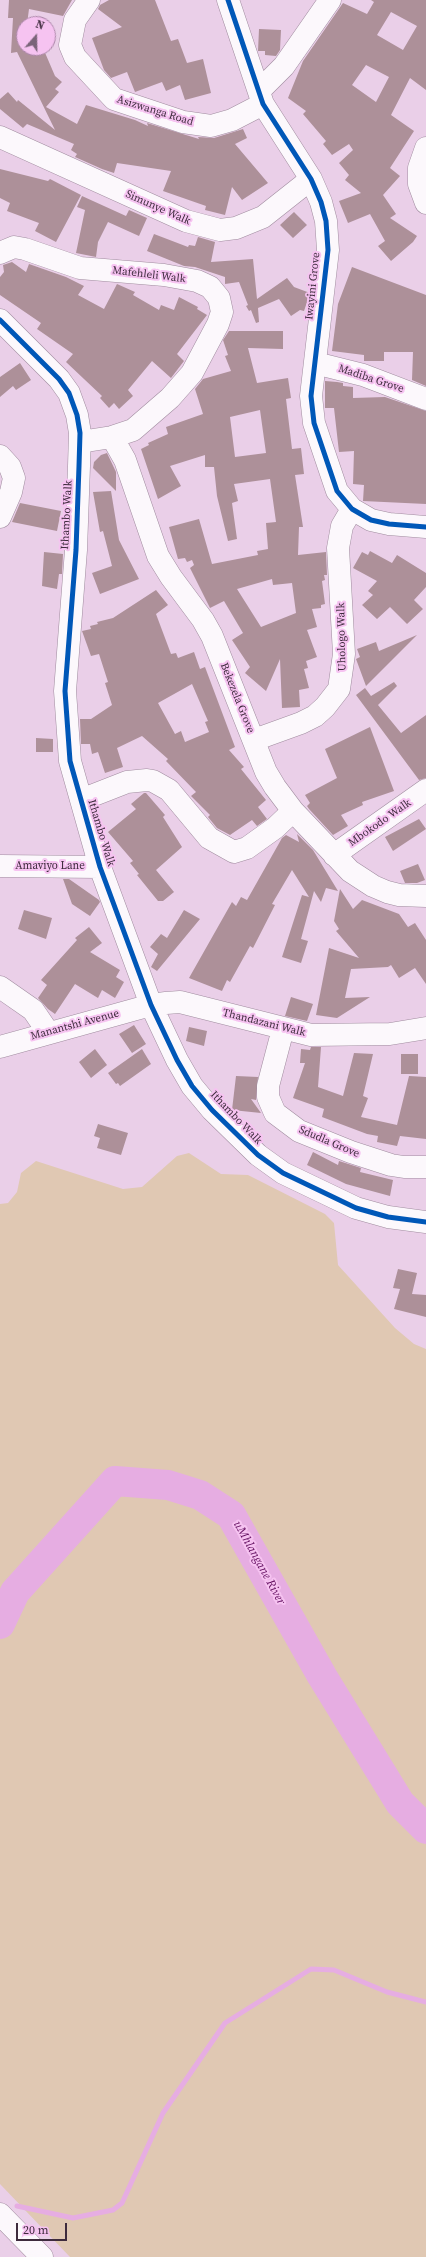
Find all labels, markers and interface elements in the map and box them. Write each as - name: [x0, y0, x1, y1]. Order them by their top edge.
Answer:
- north arrow: [16, 16, 56, 56]
- text: N: [34, 17, 46, 34]
- street label: Asizwanga Road: [115, 93, 195, 129]
- street label: Simunye Walk: [123, 188, 193, 228]
- street label: Iwayini Grove: [303, 252, 323, 320]
- street label: Mafehleli Walk: [112, 264, 186, 286]
- street label: Madiba Grove: [336, 362, 406, 396]
- street label: Ithambo Walk: [59, 480, 75, 550]
- street label: Uhologo Walk: [335, 603, 349, 671]
- street label: Bekezela Grove: [217, 661, 257, 735]
- street label: Mbokodo Walk: [346, 796, 414, 850]
- street label: Ithambo Walk: [85, 798, 117, 868]
- street label: Amaviyo Lane: [15, 859, 85, 873]
- street label: Thandazani Walk: [221, 1006, 307, 1040]
- street label: Manantshi Avenue: [29, 1007, 121, 1043]
- street label: Ithambo Walk: [207, 1089, 265, 1147]
- street label: Sdudla Grove: [297, 1123, 361, 1161]
- water label: uMhlangane River: [230, 1518, 288, 1608]
- scale bar: [18, 2215, 69, 2241]
- text: 20 m: [23, 2222, 49, 2238]

